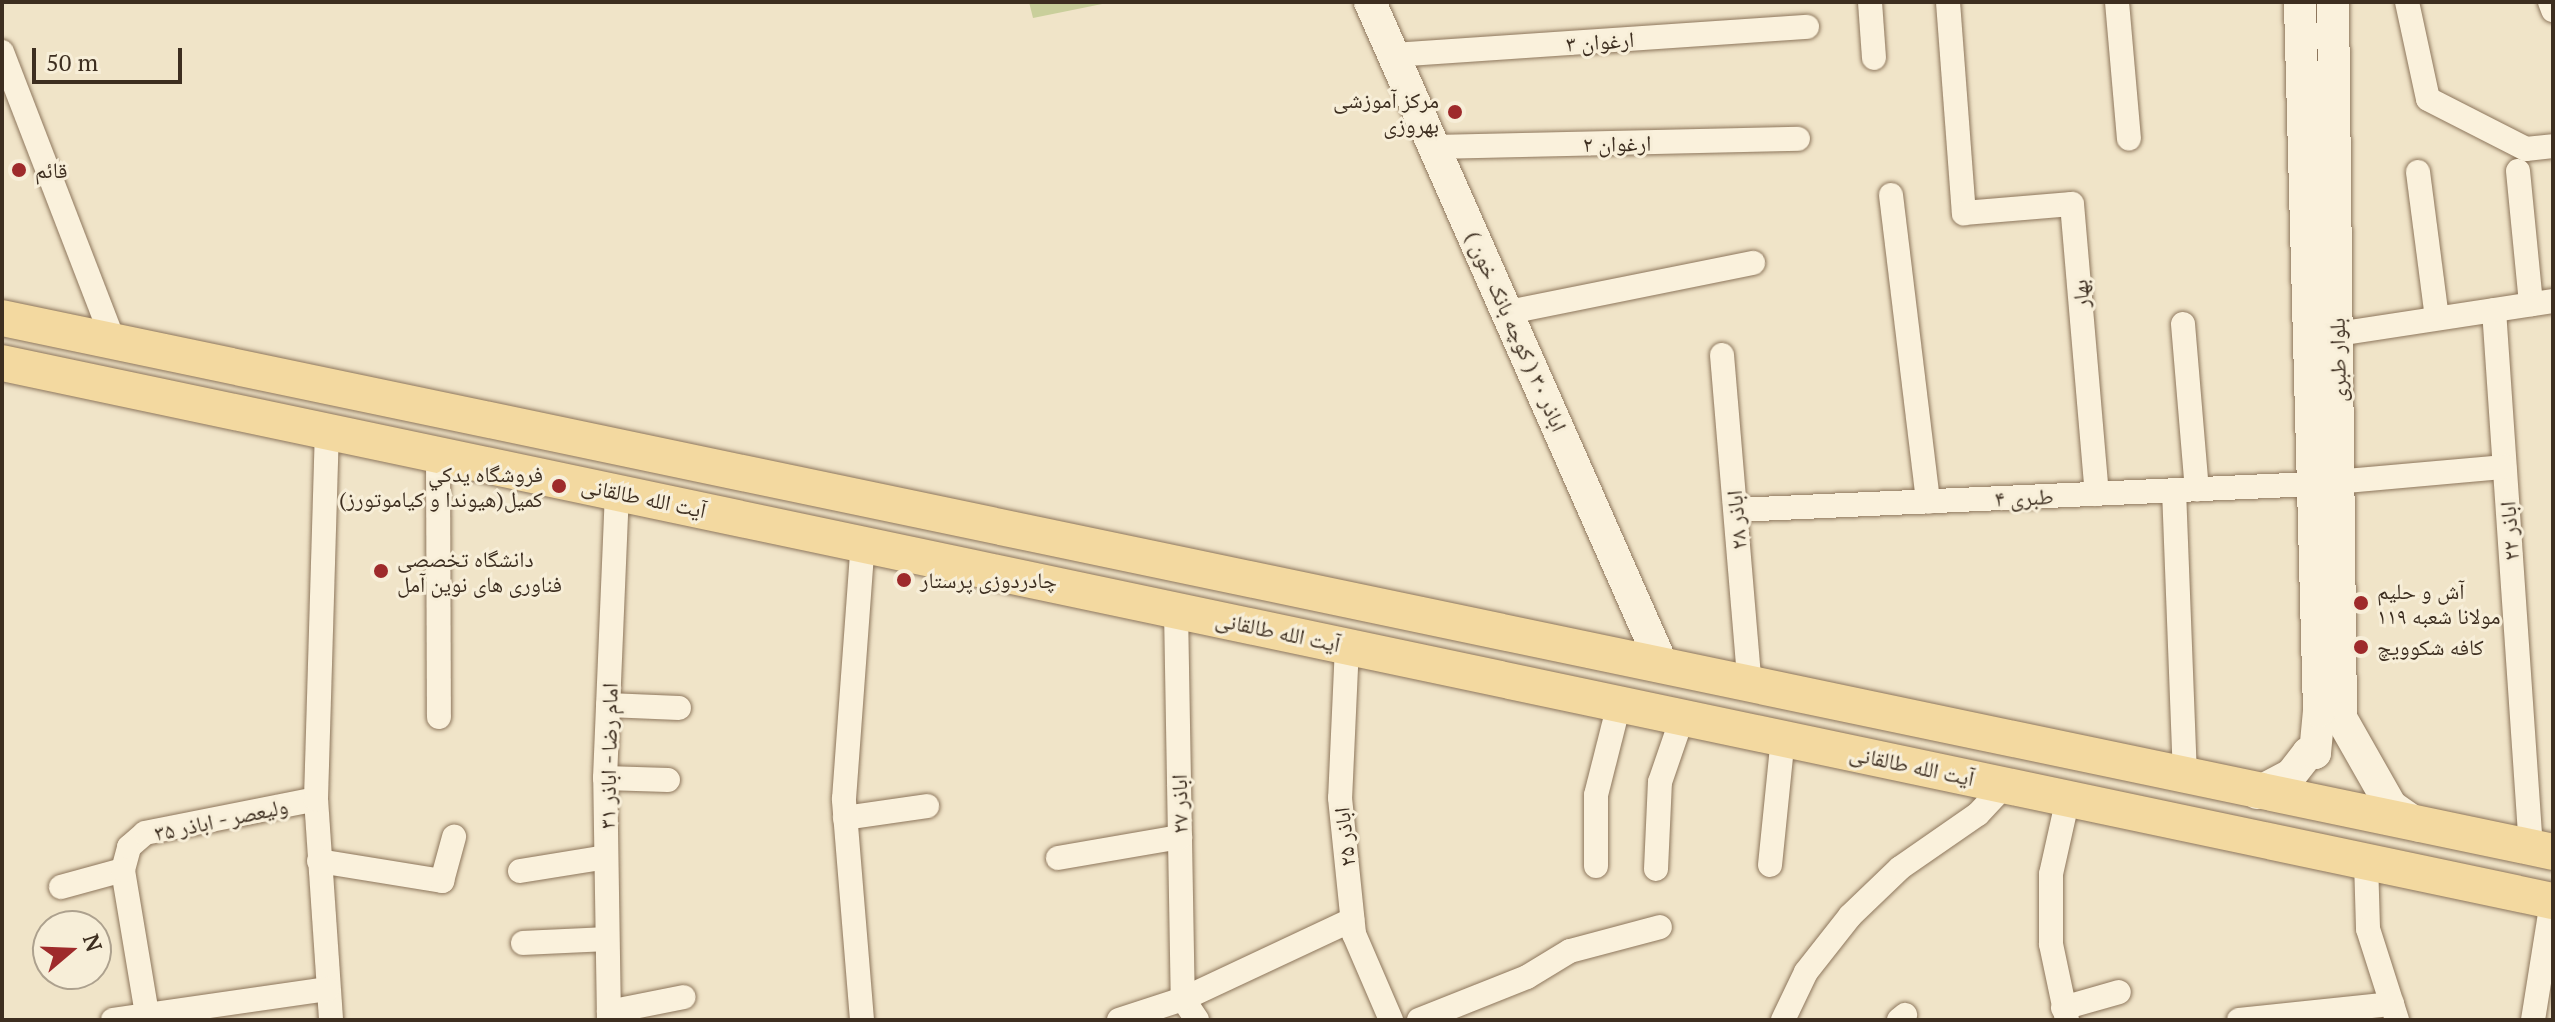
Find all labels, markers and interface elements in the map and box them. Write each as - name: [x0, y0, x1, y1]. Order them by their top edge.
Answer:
- street label: ارغوان ۳: [1565, 25, 1635, 57]
- scale bar: [36, 32, 186, 82]
- text: 50 m: [46, 46, 98, 78]
- place label: مرکز آموزشی بهروزی: [1333, 86, 1439, 138]
- marker: مرکز آموزشی بهروزی: [1446, 103, 1464, 121]
- street label: ارغوان ۲: [1583, 129, 1651, 157]
- place label: قائم: [35, 157, 67, 183]
- marker: قائم: [10, 161, 28, 179]
- street label: اباذر ۳۰ ( کوچه بانک خون ): [1461, 227, 1573, 435]
- street label: بهار: [2066, 279, 2094, 309]
- street label: بلوار طبری: [2323, 318, 2351, 402]
- place label: فروشگاه يدكي كميل(هیوندا و کیاموتورز): [339, 460, 543, 512]
- street label: آیت الله طالقانی: [579, 471, 709, 523]
- marker: فروشگاه يدكي كميل(هیوندا و کیاموتورز): [550, 477, 568, 495]
- street label: طبری ۴: [1994, 482, 2054, 512]
- street label: اباذر ۲۸: [1720, 489, 1752, 551]
- street label: اباذر ۲۲: [2494, 500, 2524, 562]
- place label: دانشگاه تخصصی فناوری های نوین آمل: [397, 545, 562, 596]
- marker: دانشگاه تخصصی فناوری های نوین آمل: [372, 562, 390, 580]
- place label: چادردوزی پرستار: [920, 567, 1057, 593]
- marker: چادردوزی پرستار: [895, 571, 913, 589]
- place label: آش و حلیم مولانا شعبه ۱۱۹: [2377, 577, 2501, 628]
- marker: آش و حلیم مولانا شعبه ۱۱۹: [2352, 594, 2370, 612]
- street label: آیت الله طالقانی: [1213, 605, 1343, 657]
- place label: کافه شکوویچ: [2377, 634, 2484, 660]
- marker: کافه شکوویچ: [2352, 638, 2370, 656]
- street label: امام رضا - اباذر ۳۱: [594, 682, 622, 830]
- street label: آیت الله طالقانی: [1847, 739, 1977, 791]
- street label: اباذر ۲۷: [1165, 774, 1193, 834]
- street label: ولیعصر - اباذر ۳۵: [151, 792, 291, 846]
- street label: اباذر ۲۵: [1328, 806, 1360, 868]
- north arrow: [32, 910, 112, 990]
- text: N: [77, 930, 110, 955]

